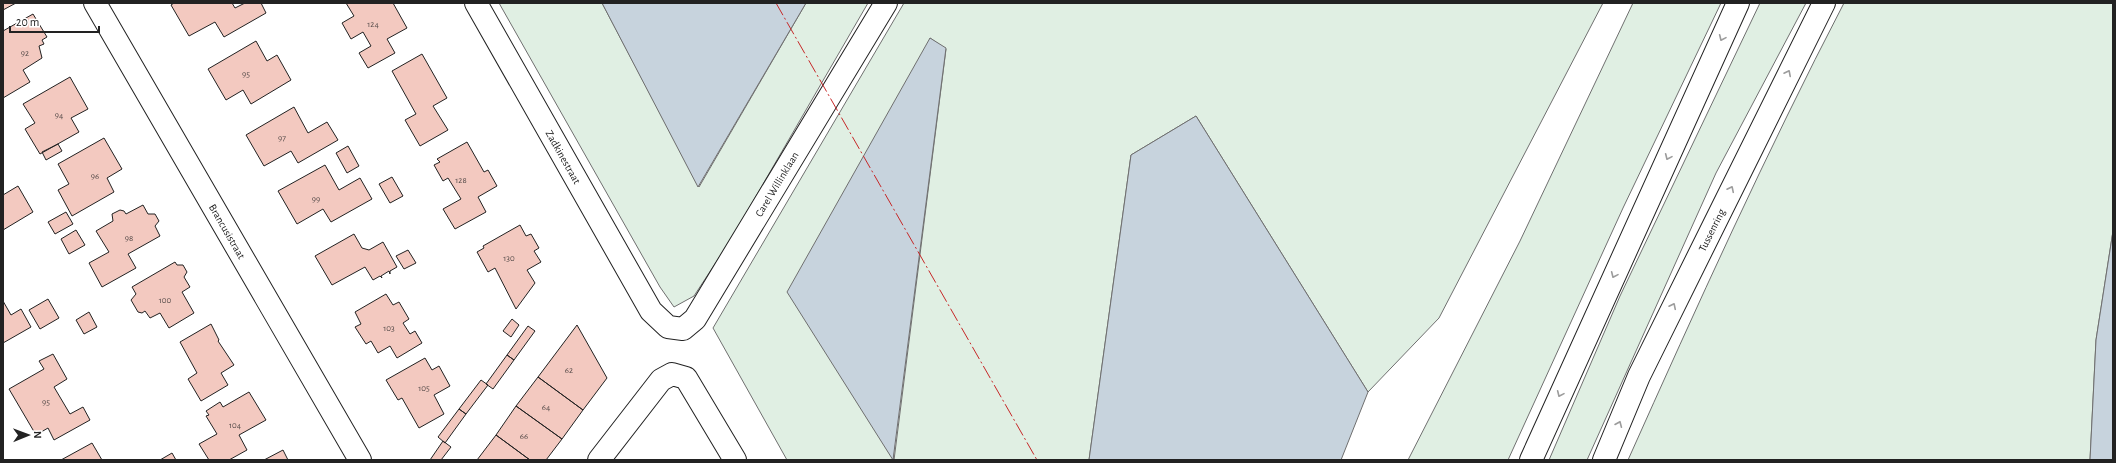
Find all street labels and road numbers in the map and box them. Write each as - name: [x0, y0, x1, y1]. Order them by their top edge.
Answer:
- street label: Zadkinestraat: [543, 128, 583, 186]
- street label: Carel Willinklaan: [753, 150, 801, 219]
- street label: Brancusistraat: [207, 202, 247, 261]
- street label: Tussenring: [1697, 206, 1727, 253]

